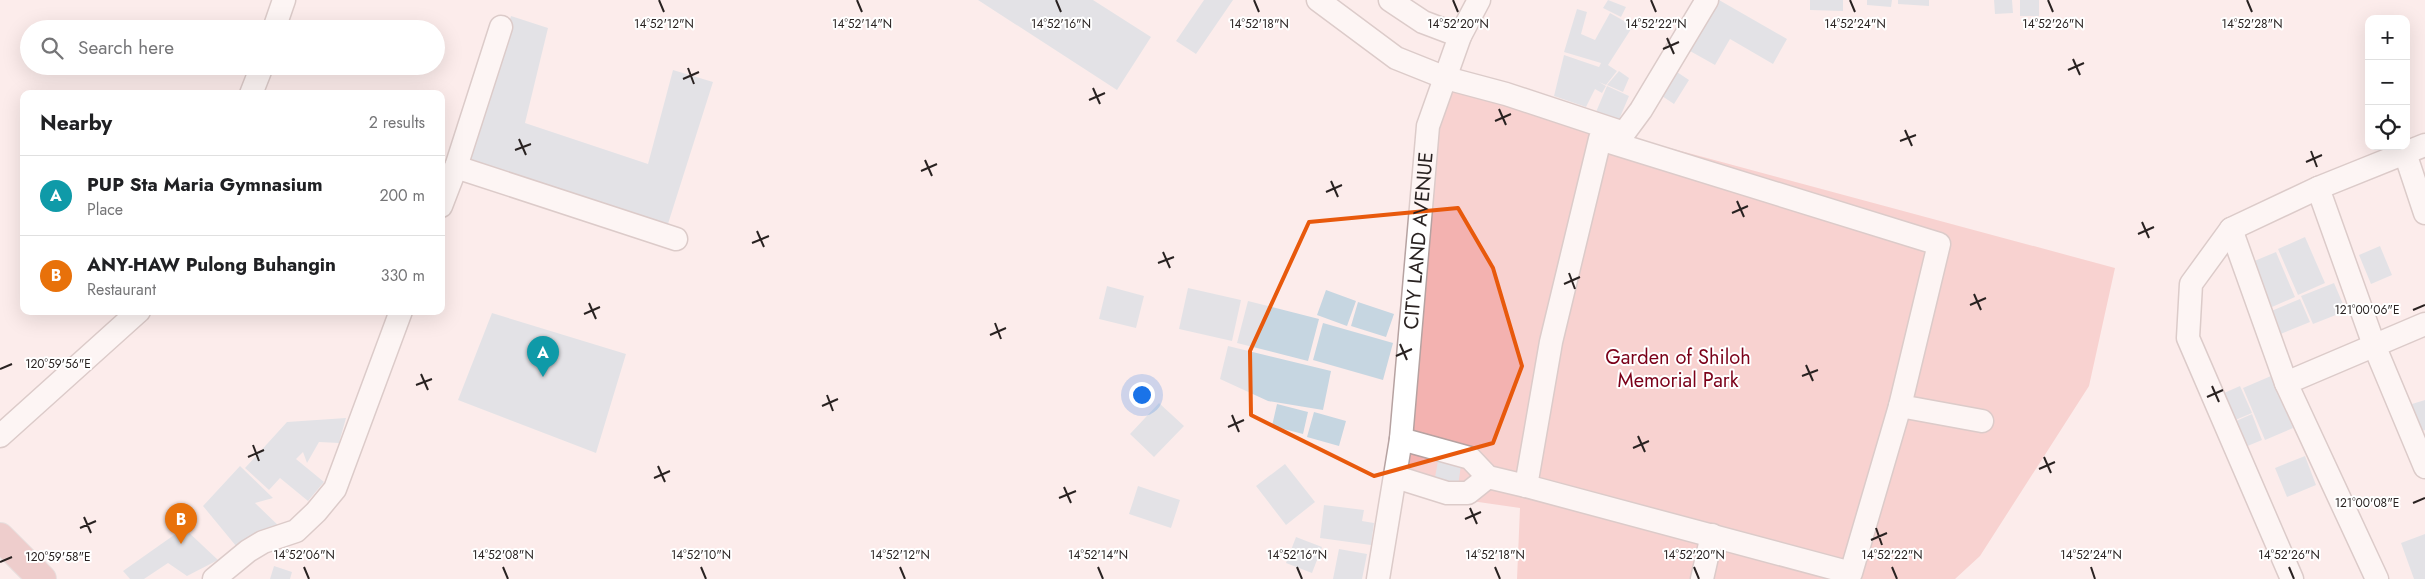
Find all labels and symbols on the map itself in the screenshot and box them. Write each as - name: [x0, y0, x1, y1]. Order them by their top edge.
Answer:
- text: 14°52'12"N: [634, 15, 694, 33]
- text: 14°52'14"N: [832, 15, 892, 33]
- text: 14°52'16"N: [1031, 15, 1091, 33]
- text: 14°52'18"N: [1229, 15, 1289, 33]
- text: 14°52'20"N: [1427, 15, 1489, 33]
- text: 14°52'22"N: [1625, 15, 1687, 33]
- text: 14°52'24"N: [1824, 15, 1886, 33]
- text: 14°52'26"N: [2022, 15, 2084, 33]
- text: 14°52'28"N: [2221, 15, 2283, 33]
- street label: CITY LAND AVENUE: [1396, 151, 1440, 331]
- text: 121°00'06"E: [2334, 301, 2400, 319]
- pin: A: [527, 336, 559, 377]
- park label: Garden of Shiloh Memorial Park: [1605, 343, 1751, 395]
- text: 120°59'56"E: [25, 355, 91, 373]
- your location: [1129, 382, 1155, 408]
- text: 121°00'08"E: [2335, 494, 2399, 512]
- pin: B: [165, 503, 197, 544]
- text: 14°52'06"N: [273, 546, 335, 564]
- text: 14°52'08"N: [472, 546, 534, 564]
- text: 14°52'10"N: [671, 546, 731, 564]
- text: 14°52'12"N: [870, 546, 930, 564]
- text: 14°52'14"N: [1068, 546, 1128, 564]
- text: 14°52'16"N: [1267, 546, 1327, 564]
- text: 14°52'18"N: [1465, 546, 1525, 564]
- text: 14°52'20"N: [1663, 546, 1725, 564]
- text: 14°52'22"N: [1861, 546, 1923, 564]
- text: 14°52'24"N: [2060, 546, 2122, 564]
- text: 14°52'26"N: [2258, 546, 2320, 564]
- text: 120°59'58"E: [25, 548, 91, 566]

